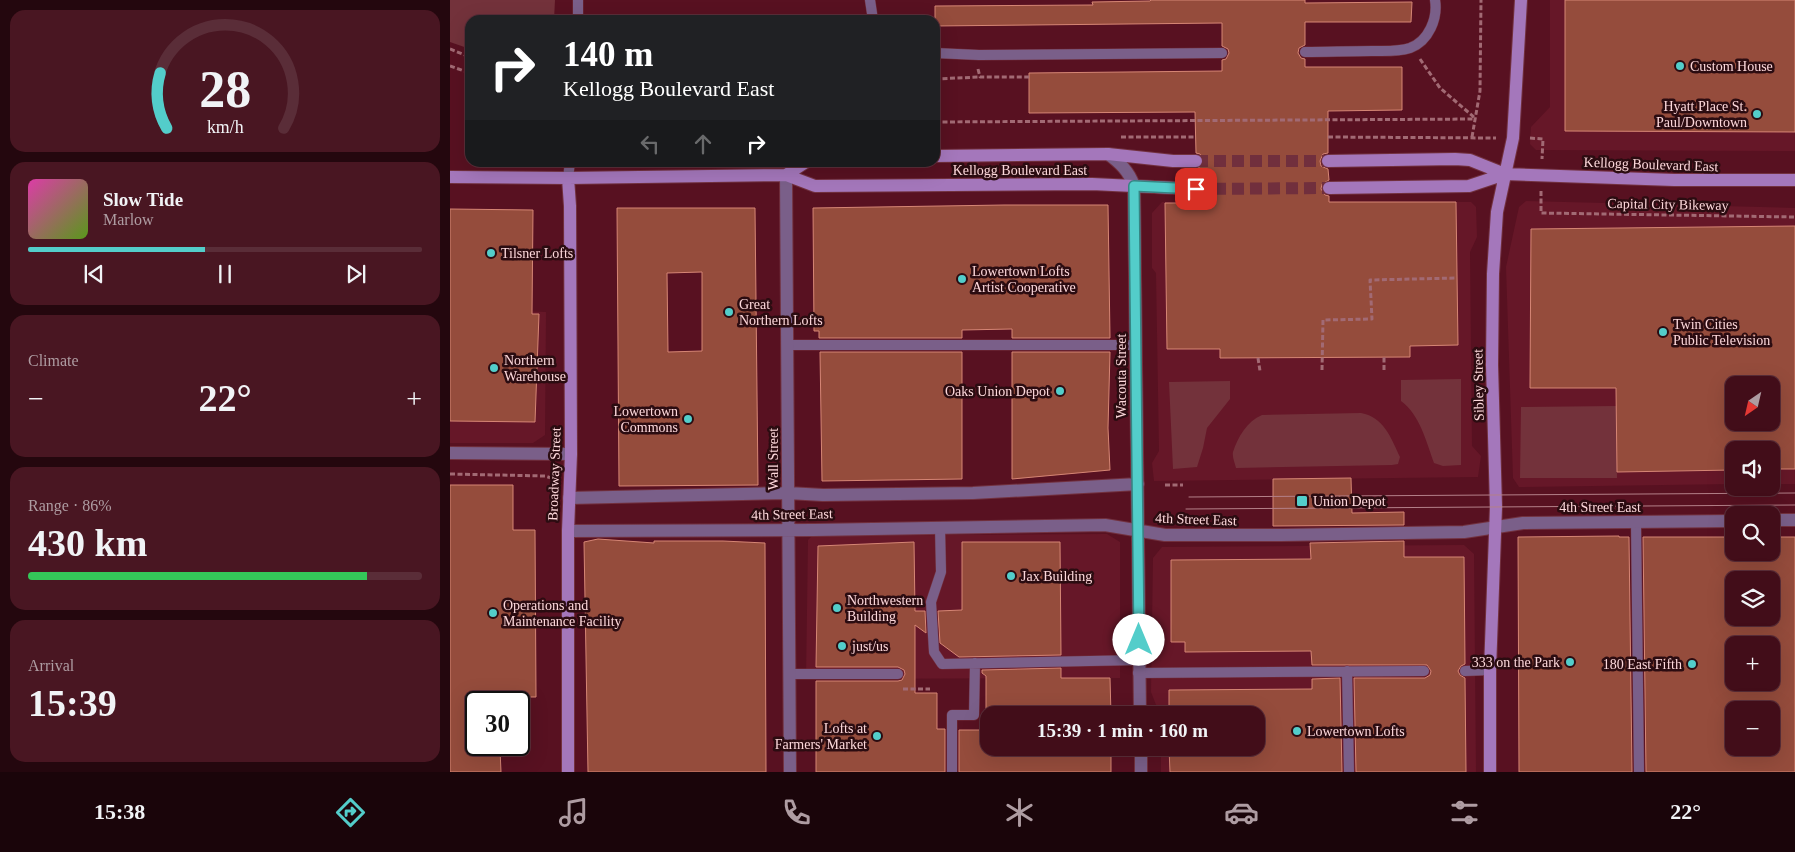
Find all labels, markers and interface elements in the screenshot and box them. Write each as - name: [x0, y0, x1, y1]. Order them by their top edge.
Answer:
- icon: right: [480, 35, 545, 100]
- text: 140 m: [563, 35, 653, 74]
- place label: Custom House: [1690, 59, 1773, 74]
- marker: Custom House: [1674, 60, 1686, 72]
- text: 28: [199, 61, 251, 118]
- text: Kellogg Boulevard East: [563, 76, 774, 101]
- place label: Hyatt Place St. Paul/Downtown: [1656, 99, 1747, 130]
- marker: Hyatt Place St. Paul/Downtown: [1751, 108, 1763, 120]
- text: km/h: [207, 117, 243, 137]
- icon: left: [636, 130, 664, 158]
- icon: ahead: [689, 130, 717, 158]
- icon: right: [742, 130, 770, 158]
- street label: Kellogg Boulevard East: [1583, 155, 1719, 174]
- street label: Kellogg Boulevard East: [953, 163, 1087, 178]
- pin: [1175, 168, 1217, 210]
- icon: arrive: [1182, 175, 1210, 203]
- text: Slow Tide: [103, 189, 183, 210]
- street label: Capital City Bikeway: [1607, 196, 1729, 213]
- text: Marlow: [103, 211, 154, 228]
- place label: Tilsner Lofts: [501, 246, 573, 261]
- marker: Tilsner Lofts: [485, 247, 497, 259]
- icon: previous: [80, 260, 108, 288]
- icon: pause: [211, 260, 239, 288]
- icon: next: [342, 260, 370, 288]
- place label: Lowertown Lofts Artist Cooperative: [972, 264, 1076, 295]
- marker: Lowertown Lofts Artist Cooperative: [956, 273, 968, 285]
- place label: Great Northern Lofts: [739, 297, 823, 328]
- marker: Great Northern Lofts: [723, 306, 735, 318]
- place label: Twin Cities Public Television: [1673, 317, 1770, 348]
- marker: Twin Cities Public Television: [1657, 326, 1669, 338]
- street label: Wacouta Street: [1114, 334, 1129, 418]
- street label: Sibley Street: [1470, 349, 1487, 421]
- text: Climate: [28, 352, 79, 369]
- place label: Northern Warehouse: [504, 353, 566, 384]
- marker: Northern Warehouse: [488, 362, 500, 374]
- north arrow: [1725, 376, 1780, 431]
- map controls: [1725, 376, 1780, 756]
- text: 22°: [198, 377, 252, 419]
- text: −: [28, 383, 44, 414]
- text: +: [406, 383, 422, 414]
- place label: Oaks Union Depot: [945, 384, 1050, 399]
- marker: Oaks Union Depot: [1054, 385, 1066, 397]
- place label: Lowertown Commons: [613, 404, 678, 435]
- marker: Lowertown Commons: [682, 413, 694, 425]
- street label: Broadway Street: [545, 427, 564, 521]
- street label: Wall Street: [766, 428, 781, 490]
- button: sound: [1725, 441, 1780, 496]
- marker: Union Depot: [1295, 494, 1309, 508]
- place label: Union Depot: [1313, 494, 1386, 509]
- text: Range · 86%: [28, 497, 112, 514]
- street label: 4th Street East: [1559, 500, 1641, 515]
- street label: 4th Street East: [751, 506, 833, 523]
- button: search: [1725, 506, 1780, 561]
- street label: 4th Street East: [1155, 511, 1237, 528]
- text: 430 km: [28, 522, 147, 564]
- place label: Jax Building: [1021, 569, 1092, 584]
- marker: Jax Building: [1005, 570, 1017, 582]
- button: layers: [1725, 571, 1780, 626]
- place label: Northwestern Building: [847, 593, 923, 624]
- place label: Operations and Maintenance Facility: [503, 598, 622, 629]
- marker: Northwestern Building: [831, 602, 843, 614]
- marker: Operations and Maintenance Facility: [487, 607, 499, 619]
- position arrow: [1112, 613, 1164, 665]
- button: +: [1725, 636, 1780, 691]
- place label: just/us: [851, 639, 889, 654]
- marker: just/us: [836, 640, 848, 652]
- place label: 333 on the Park: [1472, 655, 1560, 670]
- marker: 333 on the Park: [1564, 656, 1576, 668]
- text: Arrival: [28, 657, 74, 674]
- place label: 180 East Fifth: [1603, 657, 1682, 672]
- marker: 180 East Fifth: [1686, 658, 1698, 670]
- text: 15:39: [28, 682, 117, 724]
- speed limit sign: 30: [465, 691, 530, 756]
- button: −: [1725, 701, 1780, 756]
- text: 15:39 · 1 min · 160 m: [1037, 720, 1208, 741]
- place label: Lofts at Farmers' Market: [775, 721, 867, 752]
- place label: Lowertown Lofts: [1307, 724, 1405, 739]
- marker: Lowertown Lofts: [1291, 725, 1303, 737]
- marker: Lofts at Farmers' Market: [871, 730, 883, 742]
- icon: directions: [333, 795, 368, 830]
- icon: music: [556, 795, 591, 830]
- icon: phone: [779, 795, 814, 830]
- icon: climate: [1002, 795, 1037, 830]
- icon: car: [1224, 795, 1259, 830]
- icon: filters: [1447, 795, 1482, 830]
- text: 15:38: [94, 799, 145, 824]
- text: 22°: [1670, 799, 1701, 824]

